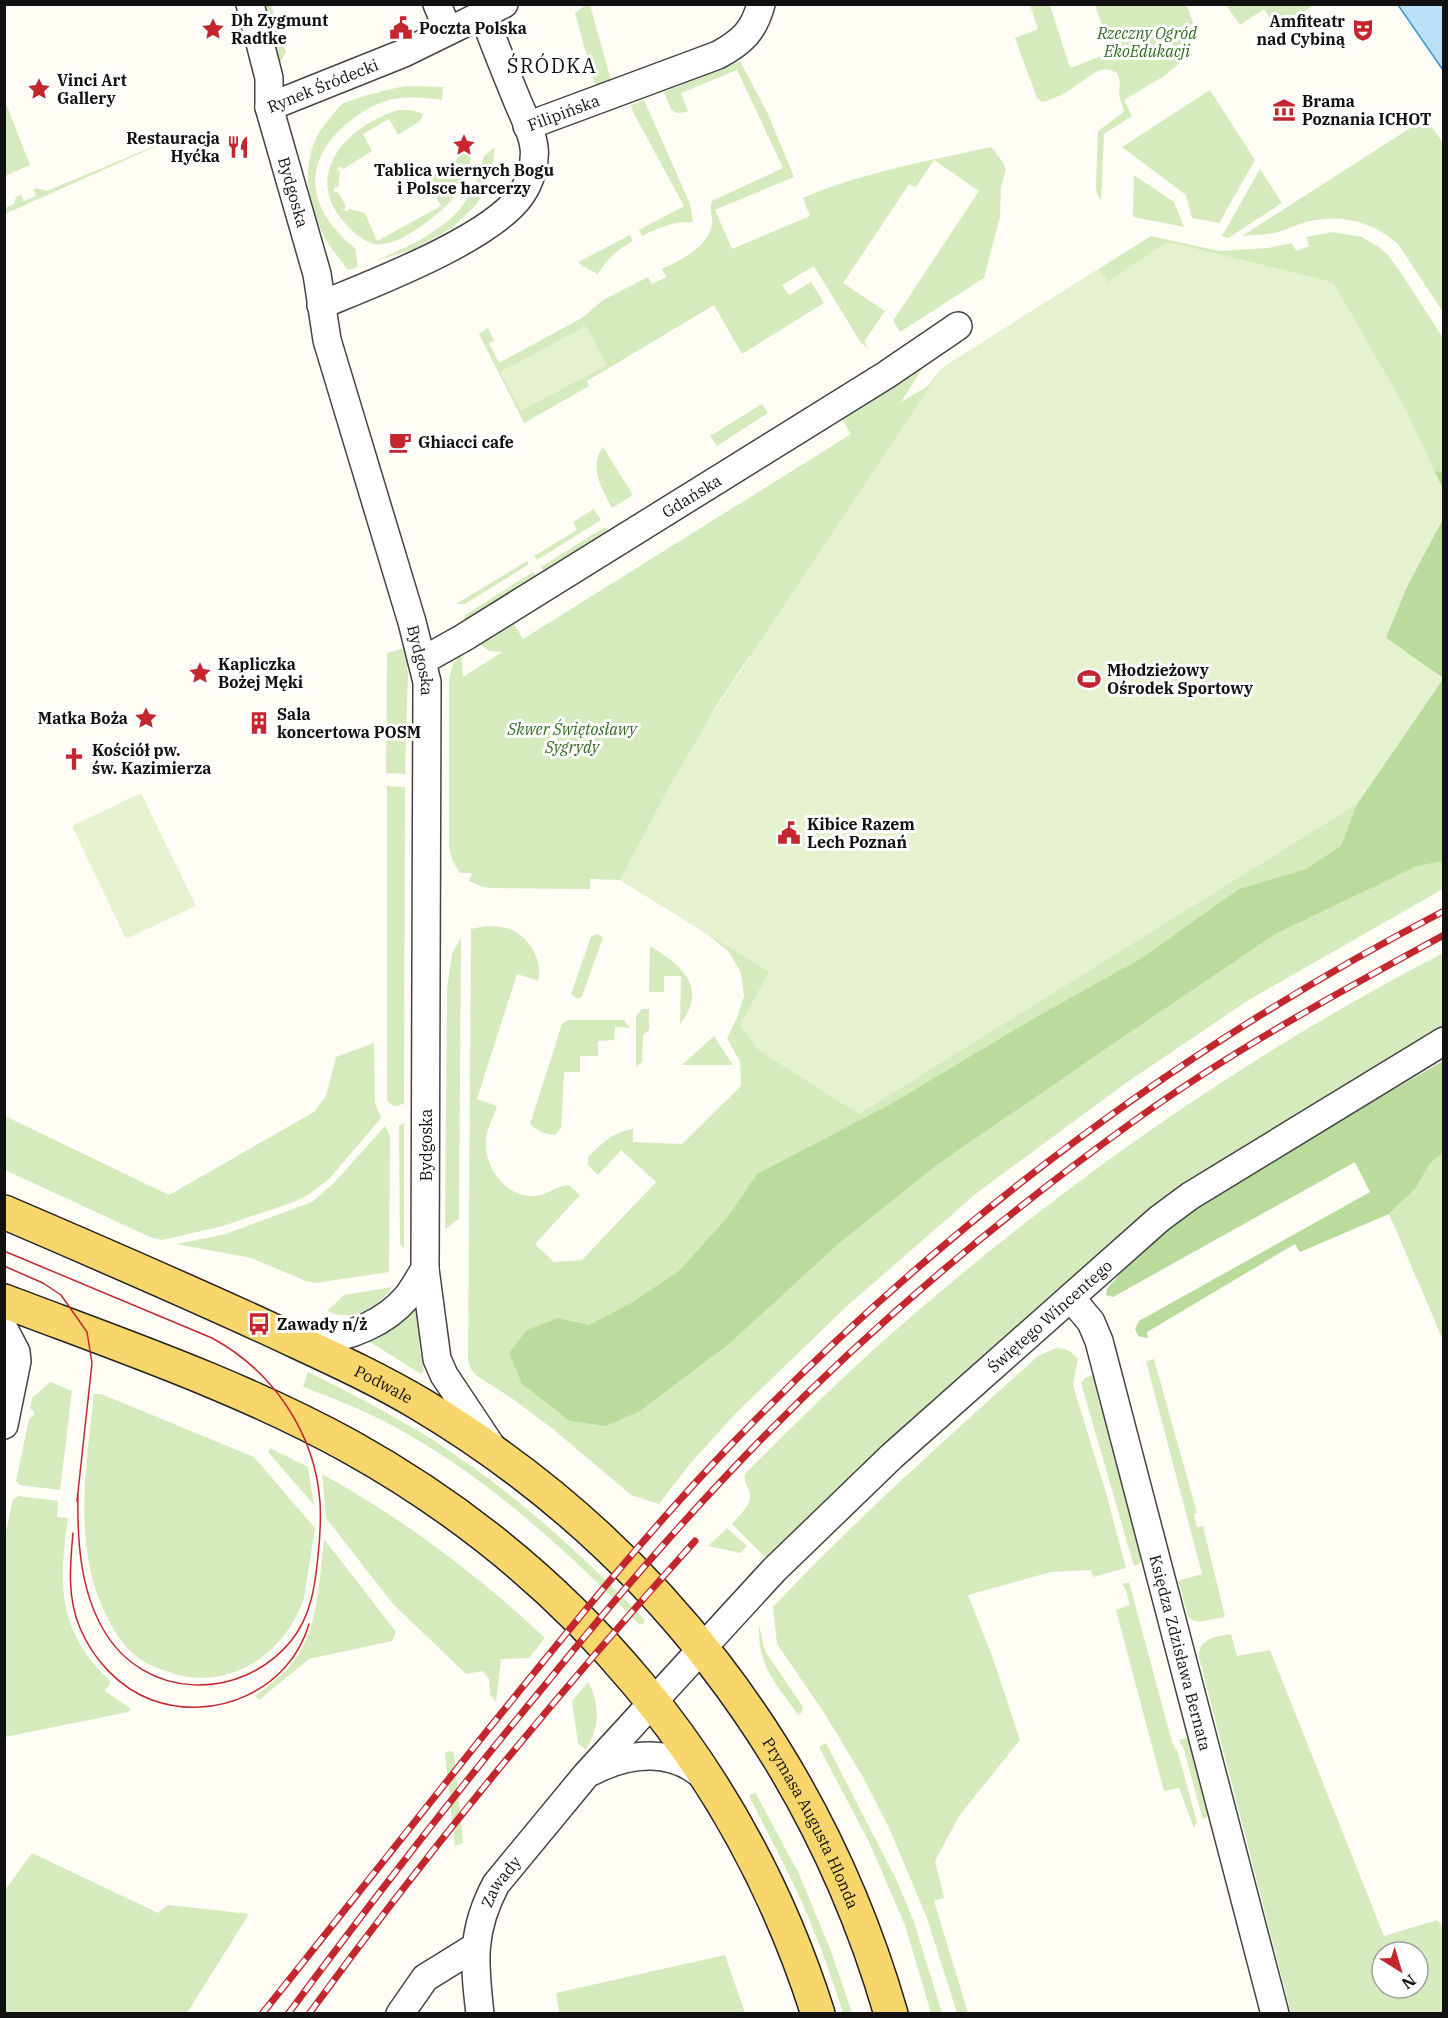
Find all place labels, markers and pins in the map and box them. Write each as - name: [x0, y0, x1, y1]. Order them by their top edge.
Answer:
- place label: Dh Zygmunt Radtke: [231, 10, 328, 48]
- place label: Amfiteatr nad Cybiną: [1257, 11, 1345, 49]
- public building icon: Poczta Polska: [388, 15, 414, 41]
- place icon: Dh Zygmunt Radtke: [200, 16, 226, 42]
- theatre icon: Amfiteatr nad Cybiną: [1350, 17, 1376, 43]
- place label: Poczta Polska: [419, 18, 527, 38]
- place label: Vinci Art Gallery: [57, 70, 127, 108]
- place icon: Vinci Art Gallery: [26, 76, 52, 102]
- place label: Brama Poznania ICHOT: [1302, 91, 1431, 129]
- museum icon: Brama Poznania ICHOT: [1271, 97, 1297, 123]
- place label: Restauracja Hyćka: [126, 128, 220, 166]
- place icon: Tablica wiernych Bogu i Polsce harcerzy: [451, 132, 477, 158]
- restaurant icon: Restauracja Hyćka: [225, 134, 251, 160]
- place label: Tablica wiernych Bogu i Polsce harcerzy: [374, 160, 554, 198]
- cafe icon: Ghiacci cafe: [387, 429, 413, 455]
- place label: Ghiacci cafe: [418, 432, 514, 452]
- place label: Kapliczka Bożej Męki: [218, 654, 303, 692]
- place icon: Kapliczka Bożej Męki: [187, 660, 213, 686]
- place label: Młodzieżowy Ośrodek Sportowy: [1107, 660, 1254, 698]
- sports icon: Młodzieżowy Ośrodek Sportowy: [1076, 666, 1102, 692]
- place label: Sala koncertowa POSM: [277, 704, 421, 742]
- place icon: Matka Boża: [133, 705, 159, 731]
- place label: Matka Boża: [38, 708, 128, 728]
- building icon: Sala koncertowa POSM: [246, 710, 272, 736]
- place label: Kościół pw. św. Kazimierza: [92, 740, 211, 778]
- church icon: Kościół pw. św. Kazimierza: [61, 746, 87, 772]
- place label: Kibice Razem Lech Poznań: [807, 814, 915, 852]
- public building icon: Kibice Razem Lech Poznań: [776, 820, 802, 846]
- bus stop icon: Zawady n/ż: [246, 1311, 272, 1337]
- place label: Zawady n/ż: [277, 1314, 367, 1334]

